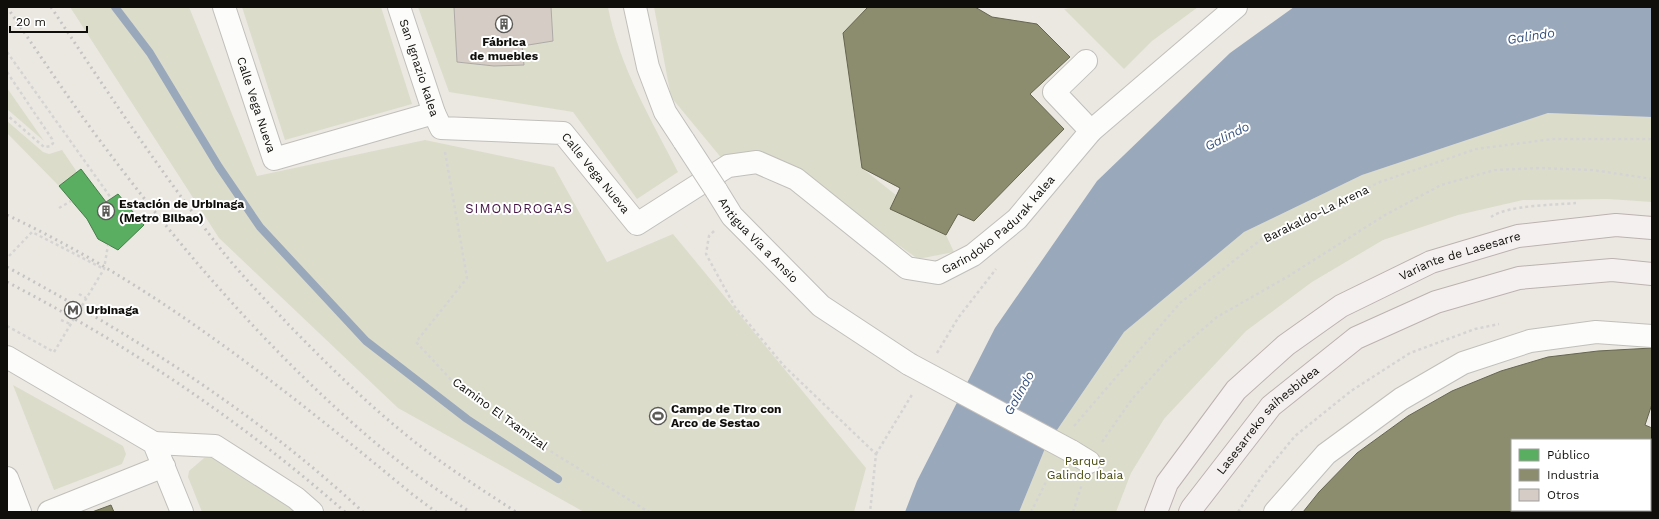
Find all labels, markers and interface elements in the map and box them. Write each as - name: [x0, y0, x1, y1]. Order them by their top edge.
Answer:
- scale bar: [10, 8, 87, 34]
- building icon: Fábrica de muebles: [494, 14, 514, 34]
- text: 20 m: [16, 15, 46, 29]
- street label: San Ignazio kalea: [396, 17, 442, 118]
- water label: Galindo: [1506, 25, 1556, 47]
- place label: Fábrica de muebles: [470, 35, 539, 63]
- street label: Calle Vega Nueva: [234, 55, 279, 155]
- water label: Galindo: [1202, 118, 1252, 154]
- street label: Calle Vega Nueva: [559, 130, 633, 216]
- street label: Garindoko Padurak kalea: [939, 172, 1058, 277]
- street label: Barakaldo-La Arena: [1261, 182, 1371, 246]
- street label: Antigua Vía a Ansio: [715, 195, 801, 286]
- place label: Estación de Urbinaga (Metro Bilbao): [119, 197, 244, 225]
- building icon: Estación de Urbinaga (Metro Bilbao): [96, 201, 116, 221]
- district label: SIMONDROGAS: [465, 201, 573, 216]
- street label: Variante de Lasesarre: [1397, 229, 1522, 283]
- metro station icon: Urbinaga: [63, 300, 83, 320]
- place label: Urbinaga: [86, 303, 139, 317]
- street label: Lasesarreko saihesbidea: [1214, 363, 1322, 477]
- water label: Galindo: [1001, 368, 1037, 418]
- street label: Camino El Txamizal: [450, 375, 551, 453]
- place label: Campo de Tiro con Arco de Sestao: [671, 402, 782, 430]
- sports icon: Campo de Tiro con Arco de Sestao: [648, 406, 668, 426]
- legend: [1511, 439, 1651, 511]
- text: Público: [1547, 448, 1590, 462]
- park label: Parque Galindo Ibaia: [1047, 454, 1123, 482]
- text: Industria: [1547, 468, 1599, 482]
- text: Otros: [1547, 488, 1579, 502]

